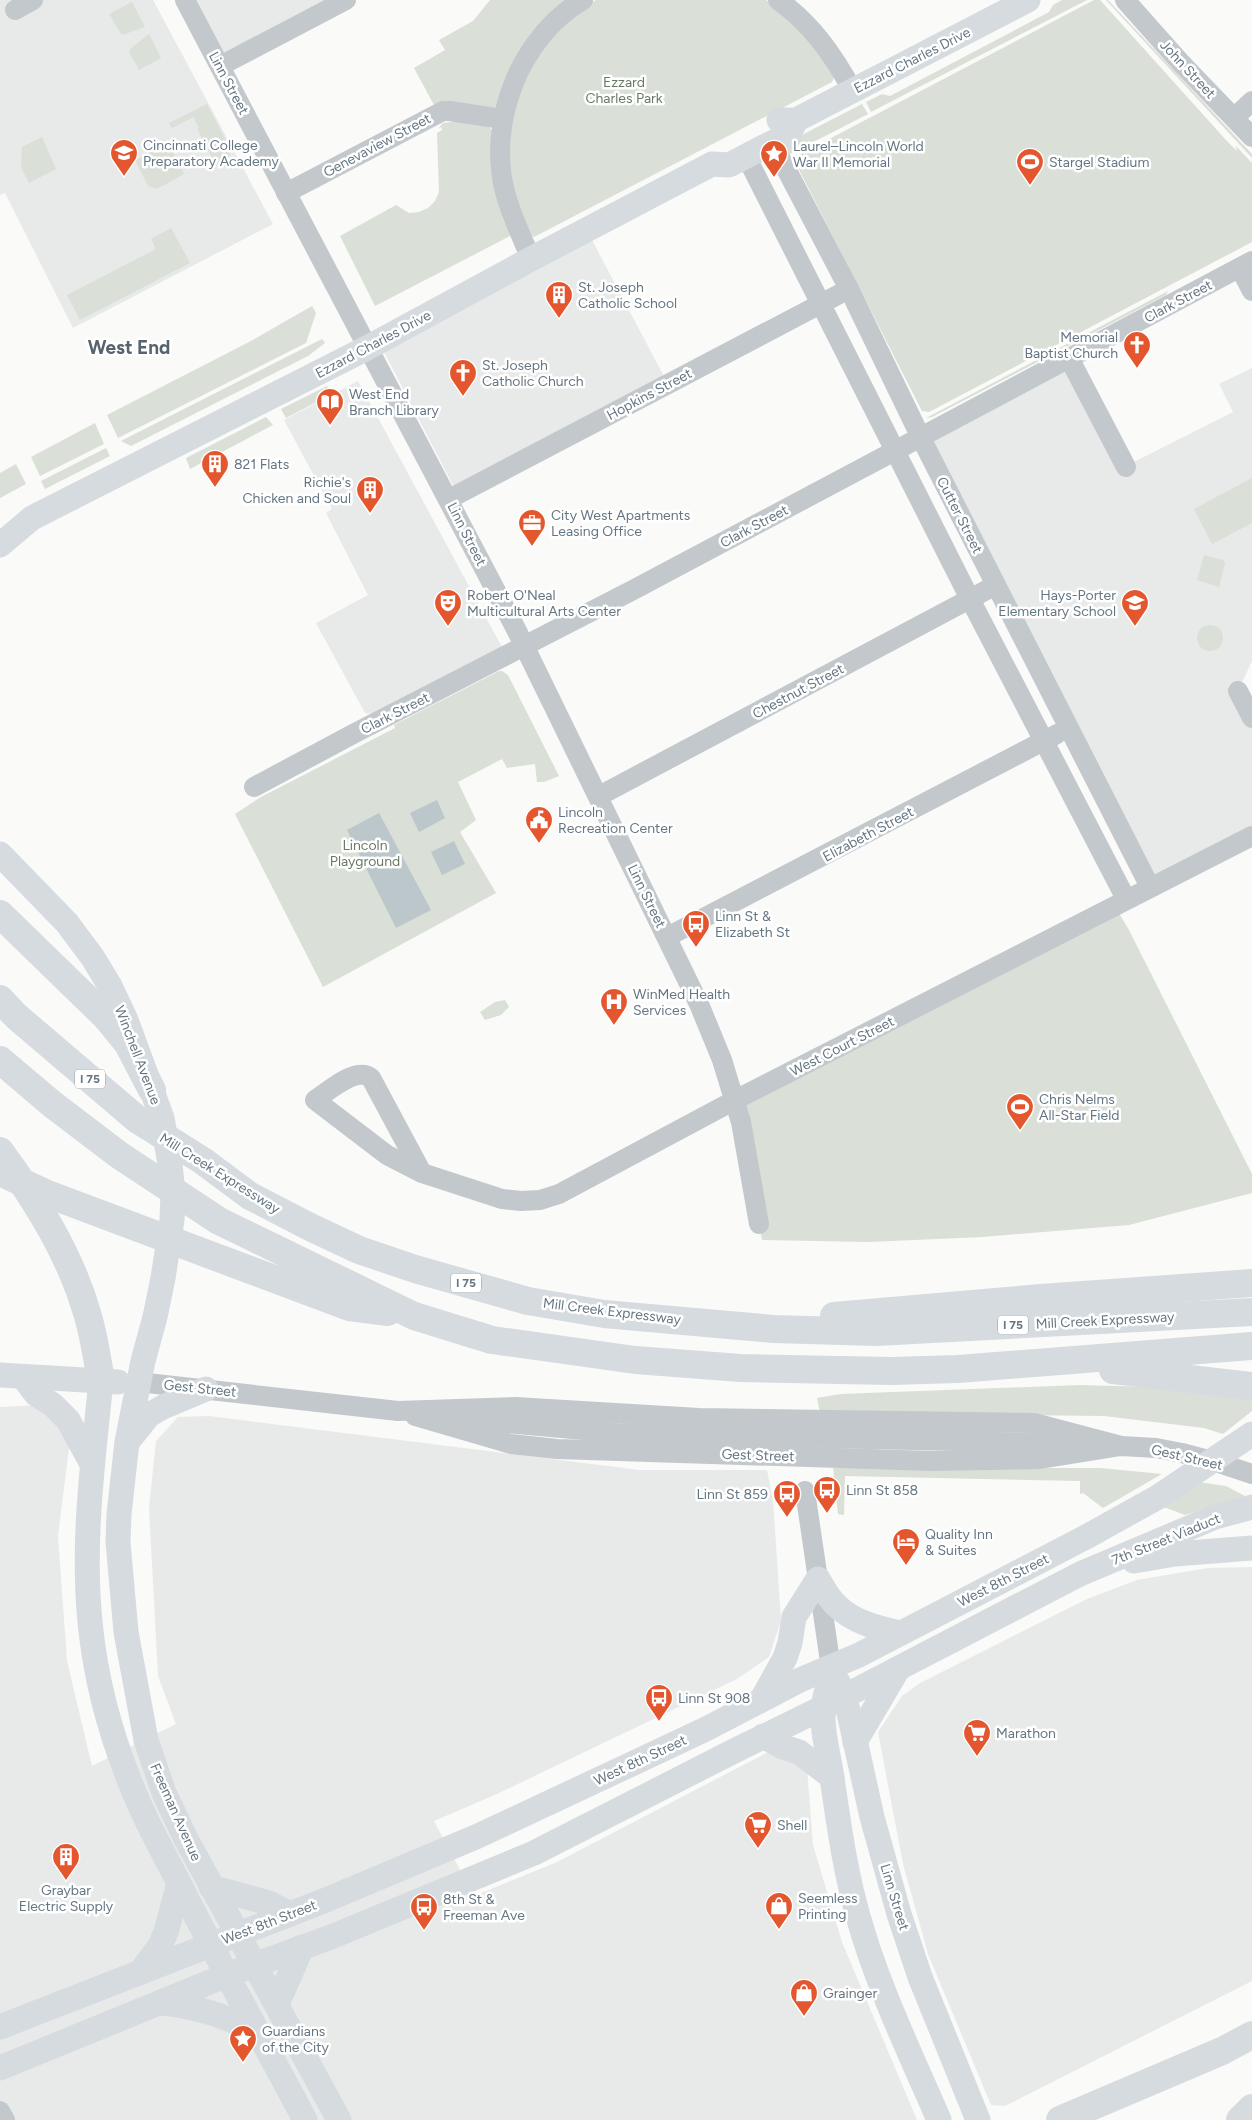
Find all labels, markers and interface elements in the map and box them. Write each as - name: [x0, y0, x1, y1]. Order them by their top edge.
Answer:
- street label: Ezzard Charles Drive: [851, 24, 974, 97]
- street label: John Street: [1156, 37, 1219, 102]
- street label: Linn Street: [205, 49, 252, 118]
- park label: Ezzard Charles Park: [585, 74, 663, 107]
- street label: Genevaview Street: [321, 110, 434, 181]
- place label: Cincinnati College Preparatory Academy: [143, 137, 279, 170]
- school or university icon: Cincinnati College Preparatory Academy: [109, 138, 139, 177]
- place label: Laurel–Lincoln World War II Memorial: [793, 138, 924, 171]
- place icon: Laurel–Lincoln World War II Memorial: [759, 139, 789, 178]
- sports icon: Stargel Stadium: [1015, 147, 1045, 186]
- place label: Stargel Stadium: [1049, 154, 1149, 171]
- street label: Clark Street: [1141, 276, 1215, 326]
- place label: St. Joseph Catholic School: [578, 279, 677, 312]
- building icon: St. Joseph Catholic School: [544, 280, 574, 319]
- street label: Ezzard Charles Drive: [313, 307, 434, 382]
- place label: Memorial Baptist Church: [1024, 329, 1118, 362]
- church icon: Memorial Baptist Church: [1122, 330, 1152, 369]
- district label: West End: [88, 336, 170, 359]
- place label: St. Joseph Catholic Church: [482, 357, 584, 390]
- church icon: St. Joseph Catholic Church: [448, 358, 478, 397]
- street label: Hopkins Street: [604, 365, 695, 424]
- place label: West End Branch Library: [349, 386, 439, 419]
- library icon: West End Branch Library: [315, 387, 345, 426]
- building icon: 821 Flats: [200, 449, 230, 488]
- place label: 821 Flats: [234, 456, 289, 473]
- place label: Richie's Chicken and Soul: [242, 474, 351, 507]
- street label: Cutter Street: [933, 474, 986, 556]
- building icon: Richie's Chicken and Soul: [355, 475, 385, 514]
- street label: Linn Street: [443, 500, 490, 569]
- street label: Clark Street: [717, 501, 791, 551]
- place label: City West Apartments Leasing Office: [551, 507, 690, 540]
- office icon: City West Apartments Leasing Office: [517, 508, 547, 547]
- place label: Robert O'Neal Multicultural Arts Center: [467, 587, 621, 620]
- place label: Hays-Porter Elementary School: [998, 587, 1116, 620]
- theatre icon: Robert O'Neal Multicultural Arts Center: [433, 588, 463, 627]
- school or university icon: Hays-Porter Elementary School: [1120, 588, 1150, 627]
- street label: Chestnut Street: [750, 660, 847, 723]
- street label: Clark Street: [358, 689, 432, 738]
- street label: Elizabeth Street: [820, 803, 916, 865]
- place label: Lincoln Recreation Center: [558, 804, 673, 837]
- public building icon: Lincoln Recreation Center: [524, 805, 554, 844]
- park label: Lincoln Playground: [330, 837, 400, 870]
- street label: Linn Street: [624, 862, 669, 931]
- place label: Linn St & Elizabeth St: [715, 908, 790, 941]
- bus stop icon: Linn St & Elizabeth St: [681, 909, 711, 948]
- place label: WinMed Health Services: [633, 986, 730, 1019]
- hospital icon: WinMed Health Services: [599, 987, 629, 1026]
- street label: Winchell Avenue: [111, 1003, 164, 1107]
- street label: West Court Street: [787, 1013, 897, 1080]
- road number: I 75: [75, 1070, 105, 1088]
- place label: Chris Nelms All-Star Field: [1039, 1091, 1119, 1124]
- sports icon: Chris Nelms All-Star Field: [1005, 1092, 1035, 1131]
- street label: Mill Creek Expressway: [156, 1129, 284, 1218]
- road number: I 75: [451, 1274, 481, 1292]
- street label: Mill Creek Expressway: [542, 1295, 683, 1328]
- street label: Mill Creek Expressway: [1035, 1308, 1175, 1333]
- road number: I 75: [998, 1316, 1028, 1334]
- street label: Gest Street: [163, 1376, 237, 1401]
- street label: Gest Street: [1150, 1441, 1224, 1474]
- street label: Gest Street: [721, 1446, 795, 1465]
- bus stop icon: Linn St 858: [812, 1475, 842, 1514]
- bus stop icon: Linn St 859: [772, 1479, 802, 1518]
- place label: Linn St 858: [846, 1482, 918, 1499]
- place label: Linn St 859: [696, 1486, 768, 1503]
- street label: 7th Street Viaduct: [1109, 1510, 1223, 1569]
- place label: Quality Inn & Suites: [925, 1526, 993, 1559]
- hotel icon: Quality Inn & Suites: [891, 1527, 921, 1566]
- street label: West 8th Street: [955, 1550, 1052, 1611]
- bus stop icon: Linn St 908: [644, 1683, 674, 1722]
- place label: Linn St 908: [678, 1690, 750, 1707]
- supermarket icon: Marathon: [962, 1718, 992, 1757]
- place label: Marathon: [996, 1725, 1056, 1742]
- street label: West 8th Street: [591, 1732, 689, 1789]
- street label: Freeman Avenue: [146, 1761, 205, 1864]
- supermarket icon: Shell: [743, 1810, 773, 1849]
- place label: Shell: [777, 1817, 807, 1834]
- building icon: Graybar Electric Supply: [51, 1842, 81, 1881]
- street label: Linn Street: [876, 1862, 913, 1933]
- place label: Graybar Electric Supply: [19, 1882, 114, 1915]
- place label: Seemless Printing: [798, 1890, 858, 1923]
- place label: 8th St & Freeman Ave: [443, 1891, 525, 1924]
- shop icon: Seemless Printing: [764, 1891, 794, 1930]
- bus stop icon: 8th St & Freeman Ave: [409, 1892, 439, 1931]
- street label: West 8th Street: [219, 1897, 319, 1948]
- shop icon: Grainger: [789, 1978, 819, 2017]
- place label: Grainger: [823, 1985, 877, 2002]
- place label: Guardians of the City: [262, 2023, 330, 2056]
- place icon: Guardians of the City: [228, 2024, 258, 2063]

